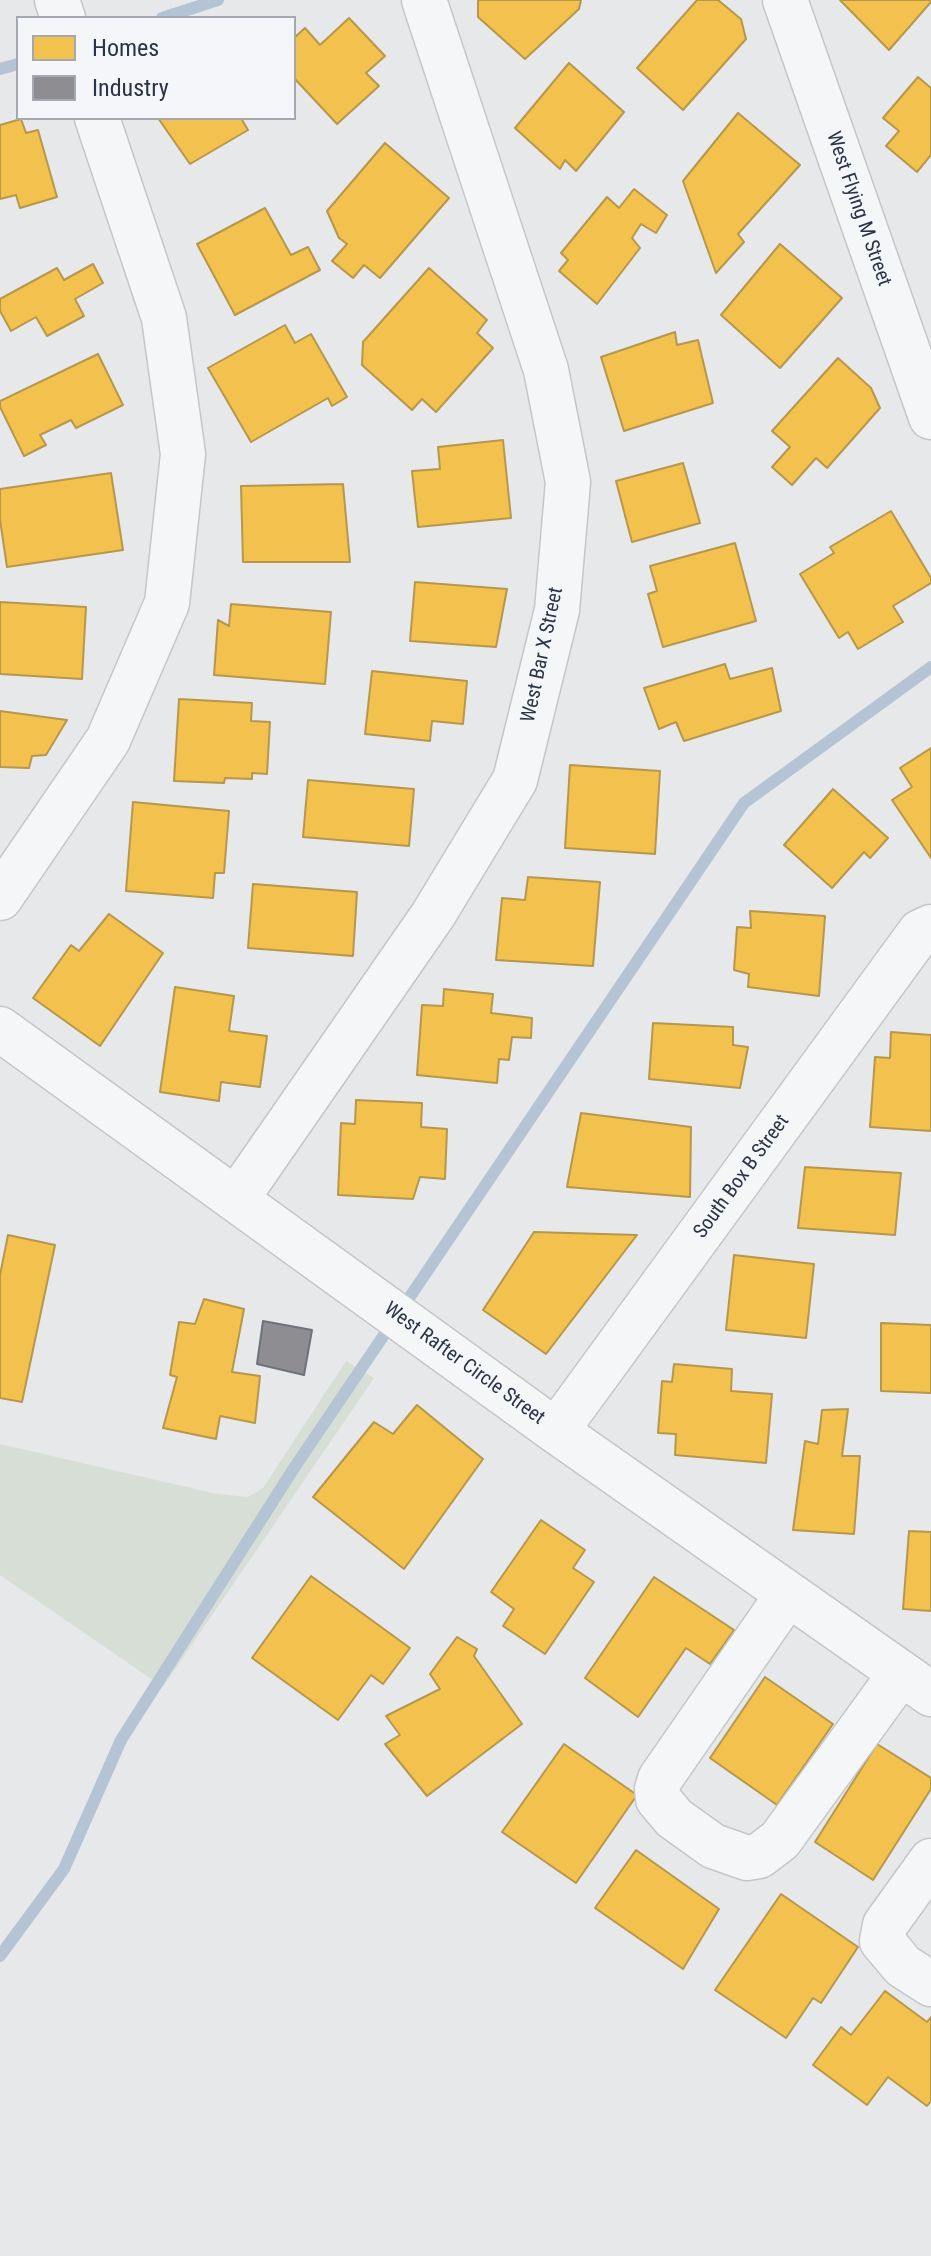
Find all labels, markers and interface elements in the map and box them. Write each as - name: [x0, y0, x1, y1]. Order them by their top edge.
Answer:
- legend: [16, 16, 296, 120]
- text: Homes: [92, 34, 159, 62]
- text: Industry: [92, 74, 169, 102]
- street label: West Flying M Street: [820, 129, 896, 289]
- street label: West Bar X Street: [517, 585, 569, 725]
- street label: South Box B Street: [689, 1111, 795, 1243]
- street label: West Rafter Circle Street: [379, 1298, 549, 1430]

